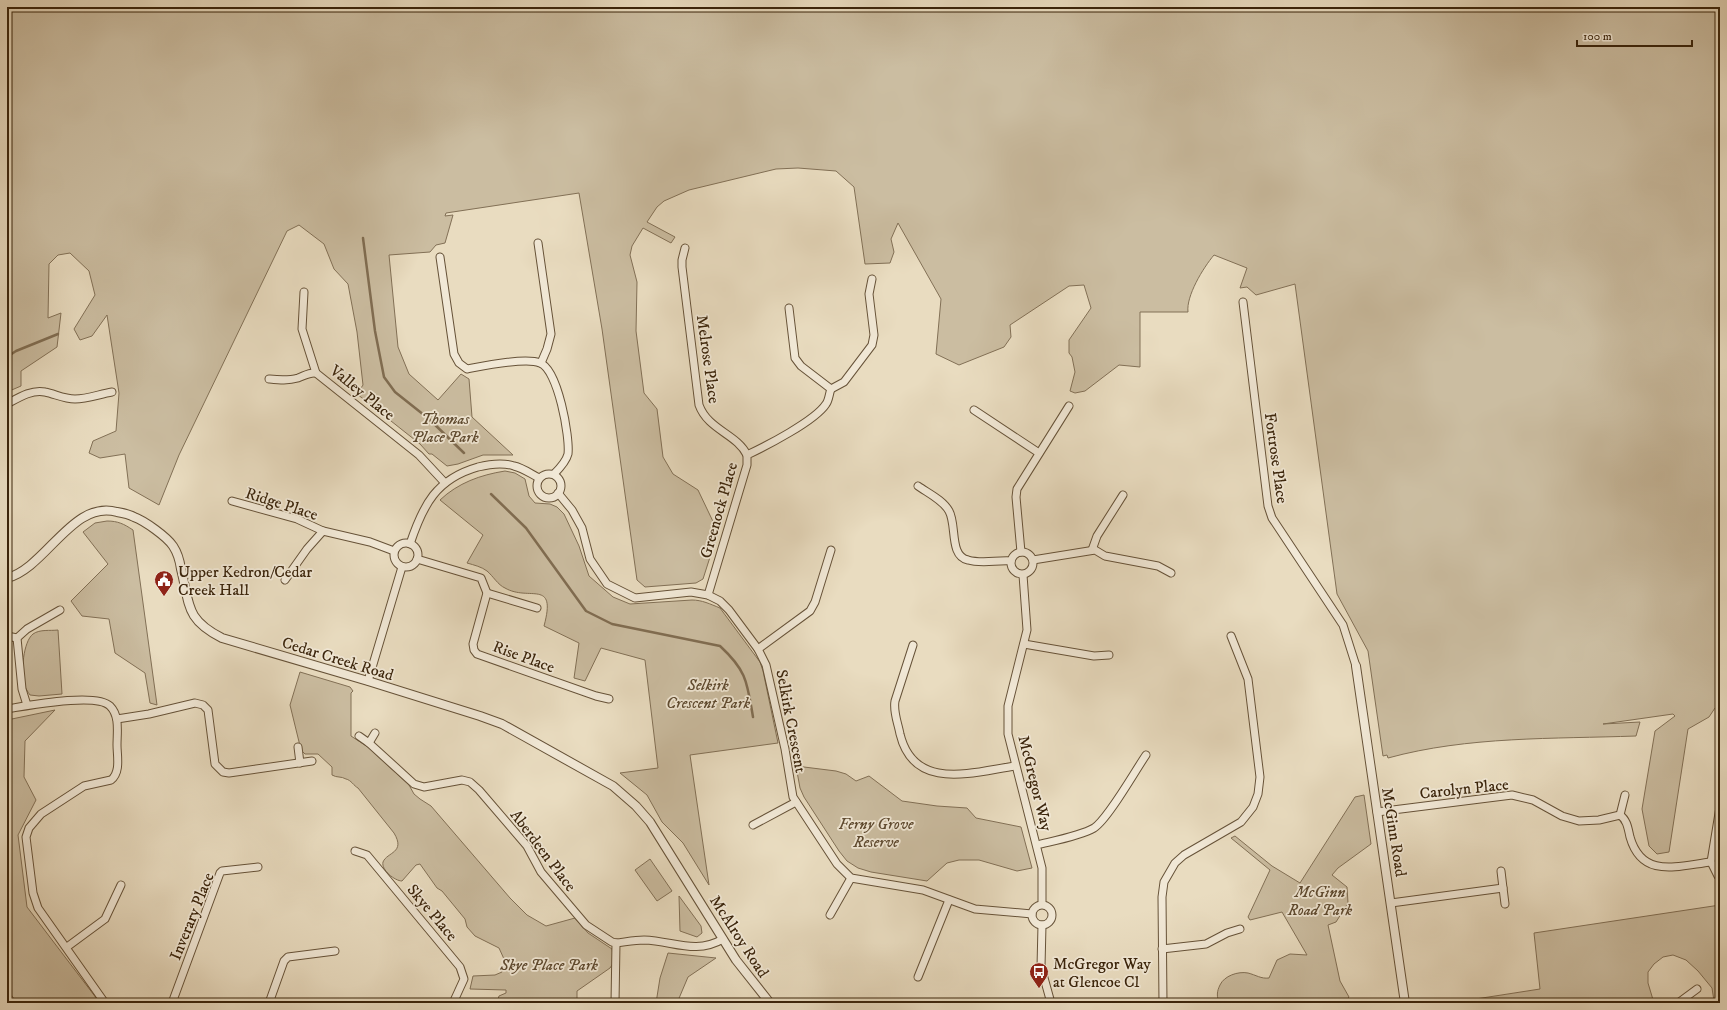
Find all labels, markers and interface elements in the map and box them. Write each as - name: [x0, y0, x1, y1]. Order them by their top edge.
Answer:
- scale bar: [1577, 22, 1692, 48]
- text: 100 m: [1583, 29, 1612, 44]
- street label: Melrose Place: [692, 314, 724, 405]
- street label: Valley Place: [325, 360, 399, 425]
- park label: Thomas Place Park: [411, 409, 479, 447]
- street label: Fortrose Place: [1260, 411, 1292, 505]
- street label: Greenock Place: [696, 460, 742, 561]
- street label: Ridge Place: [243, 483, 321, 525]
- place label: Upper Kedron/Cedar Creek Hall: [178, 562, 312, 600]
- public building icon: Upper Kedron/Cedar Creek Hall: [153, 569, 175, 597]
- street label: Cedar Creek Road: [279, 632, 396, 685]
- street label: Rise Place: [490, 637, 558, 677]
- street label: Selkirk Crescent: [771, 668, 811, 774]
- park label: Selkirk Crescent Park: [666, 675, 750, 713]
- street label: McGregor Way: [1013, 733, 1057, 834]
- street label: Carolyn Place: [1419, 774, 1510, 804]
- street label: McGinn Road: [1377, 786, 1411, 878]
- street label: Aberdeen Place: [506, 806, 581, 896]
- park label: Ferny Grove Reserve: [839, 814, 914, 852]
- street label: Inverary Place: [165, 869, 219, 963]
- street label: Skye Place: [403, 880, 462, 946]
- park label: McGinn Road Park: [1287, 882, 1353, 920]
- street label: McAlroy Road: [705, 892, 773, 981]
- place label: McGregor Way at Glencoe Cl: [1053, 954, 1151, 992]
- park label: Skye Place Park: [499, 955, 598, 975]
- bus stop icon: McGregor Way at Glencoe Cl: [1028, 961, 1050, 989]

